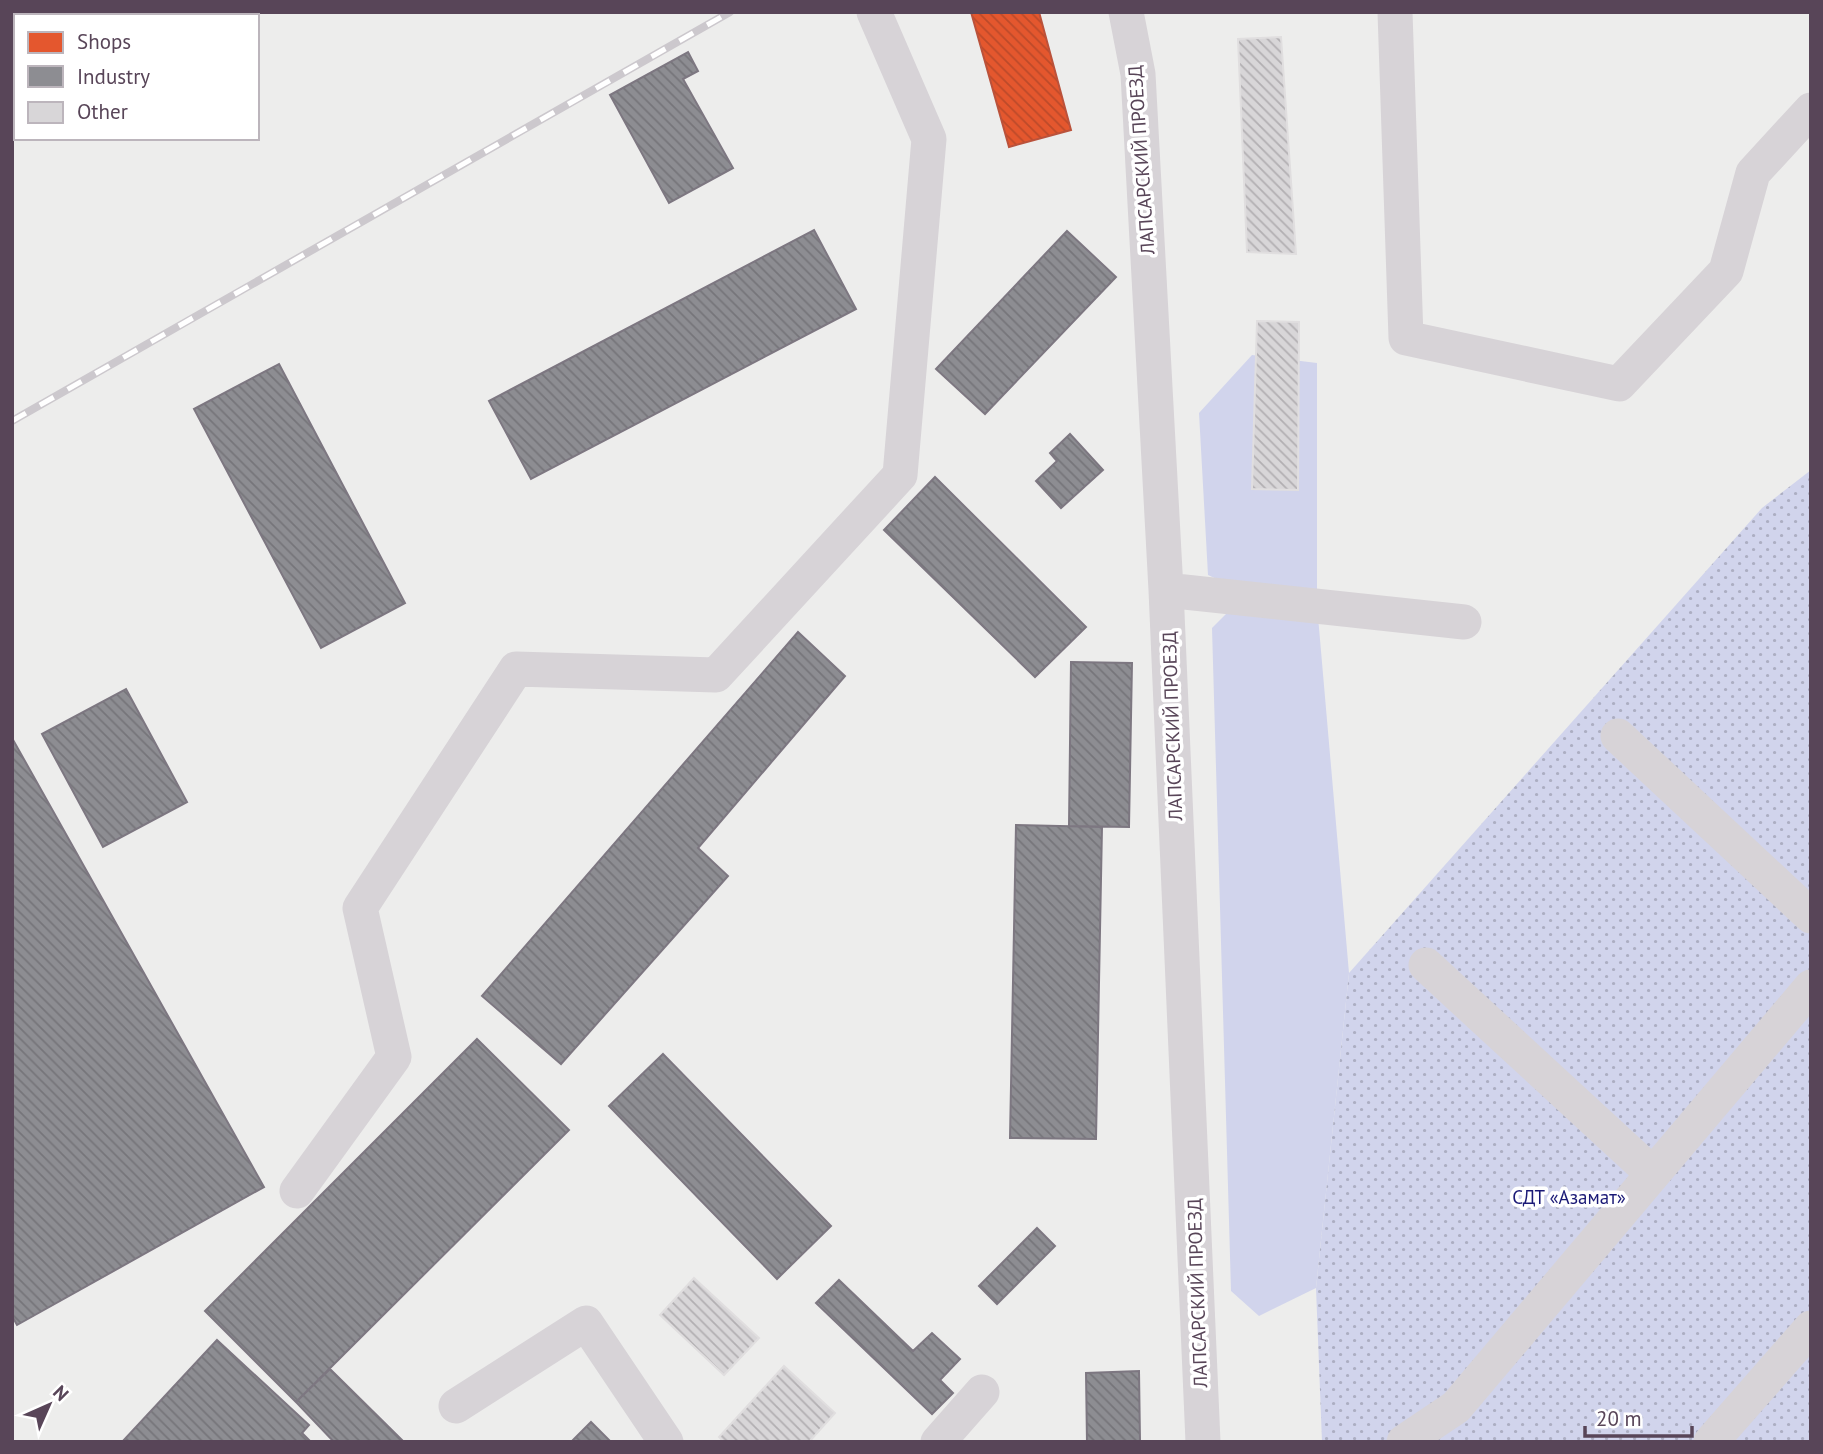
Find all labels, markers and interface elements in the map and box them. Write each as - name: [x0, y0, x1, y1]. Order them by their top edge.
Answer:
- legend: [14, 14, 259, 140]
- text: Shops: [77, 28, 131, 55]
- text: Industry: [77, 63, 150, 90]
- street label: ЛАПСАРСКИЙ ПРОЕЗД: [1122, 64, 1160, 256]
- text: Other: [77, 98, 128, 125]
- street label: ЛАПСАРСКИЙ ПРОЕЗД: [1157, 631, 1187, 822]
- park label: СДТ «Азамат»: [1512, 1185, 1626, 1209]
- street label: ЛАПСАРСКИЙ ПРОЕЗД: [1182, 1198, 1212, 1389]
- north arrow: [14, 1370, 84, 1440]
- text: N: [48, 1380, 74, 1406]
- scale bar: [1585, 1394, 1692, 1438]
- text: 20 m: [1596, 1405, 1642, 1432]

